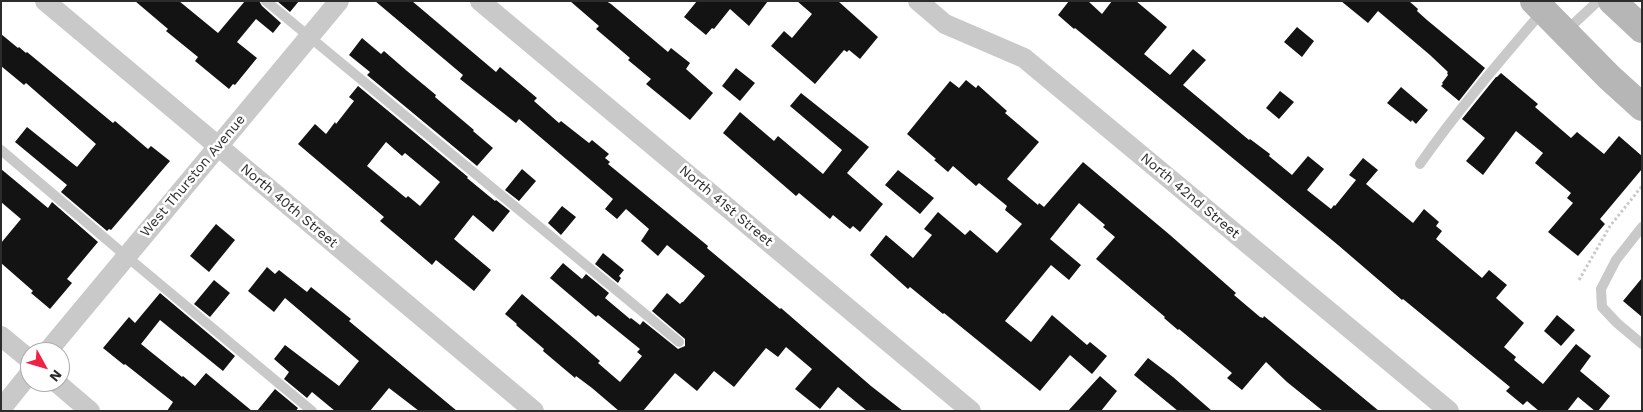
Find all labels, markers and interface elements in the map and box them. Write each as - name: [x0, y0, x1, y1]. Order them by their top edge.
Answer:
- street label: West Thurston Avenue: [137, 111, 249, 241]
- street label: North 42nd Street: [1137, 150, 1243, 242]
- street label: North 40th Street: [237, 160, 341, 252]
- street label: North 41st Street: [676, 162, 776, 250]
- north arrow: [20, 342, 70, 392]
- text: N: [46, 367, 65, 385]

